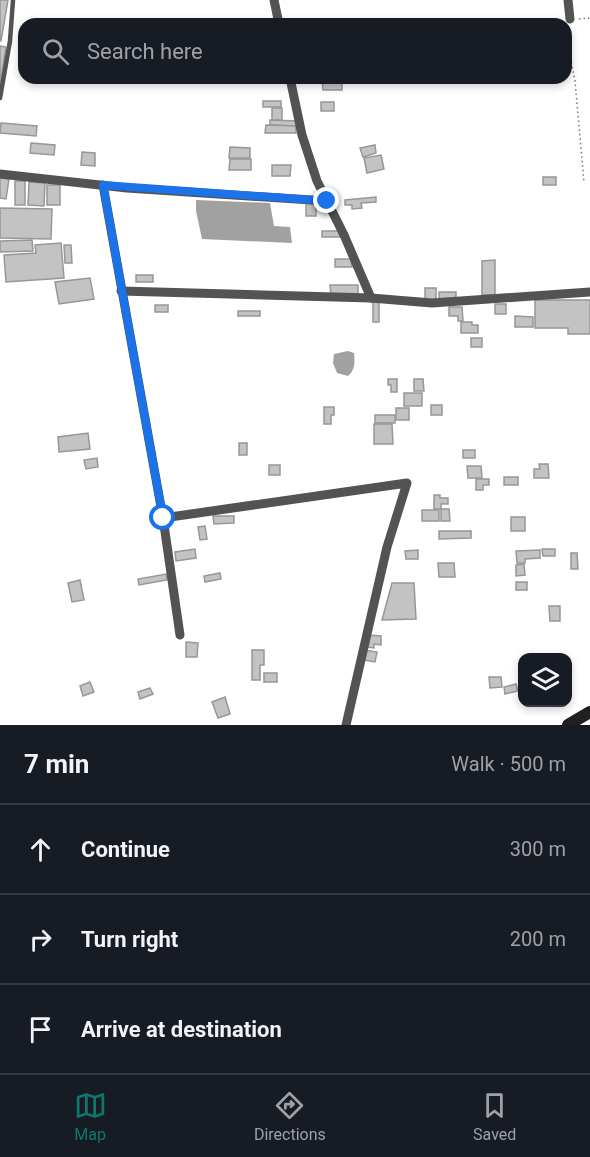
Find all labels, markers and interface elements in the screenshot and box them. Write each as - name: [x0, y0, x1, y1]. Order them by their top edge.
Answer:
- search box: [18, 18, 572, 84]
- icon: search: [39, 35, 72, 68]
- text: Search here: [87, 39, 203, 64]
- route end: [313, 187, 339, 213]
- route start: [149, 504, 175, 530]
- map controls: [518, 653, 572, 707]
- button: layers: [518, 653, 572, 707]
- text: 7 min: [24, 749, 89, 779]
- text: Walk · 500 m: [451, 752, 566, 776]
- icon: ahead: [24, 833, 57, 866]
- text: Continue: [81, 837, 170, 862]
- text: 300 m: [510, 837, 566, 861]
- icon: right: [24, 923, 57, 956]
- text: Turn right: [81, 927, 178, 952]
- text: 200 m: [510, 927, 566, 951]
- icon: arrive: [24, 1013, 57, 1046]
- text: Arrive at destination: [81, 1017, 282, 1042]
- tab: Map: [74, 1089, 107, 1144]
- tab: Directions: [254, 1089, 326, 1144]
- tab: Saved: [473, 1089, 516, 1144]

